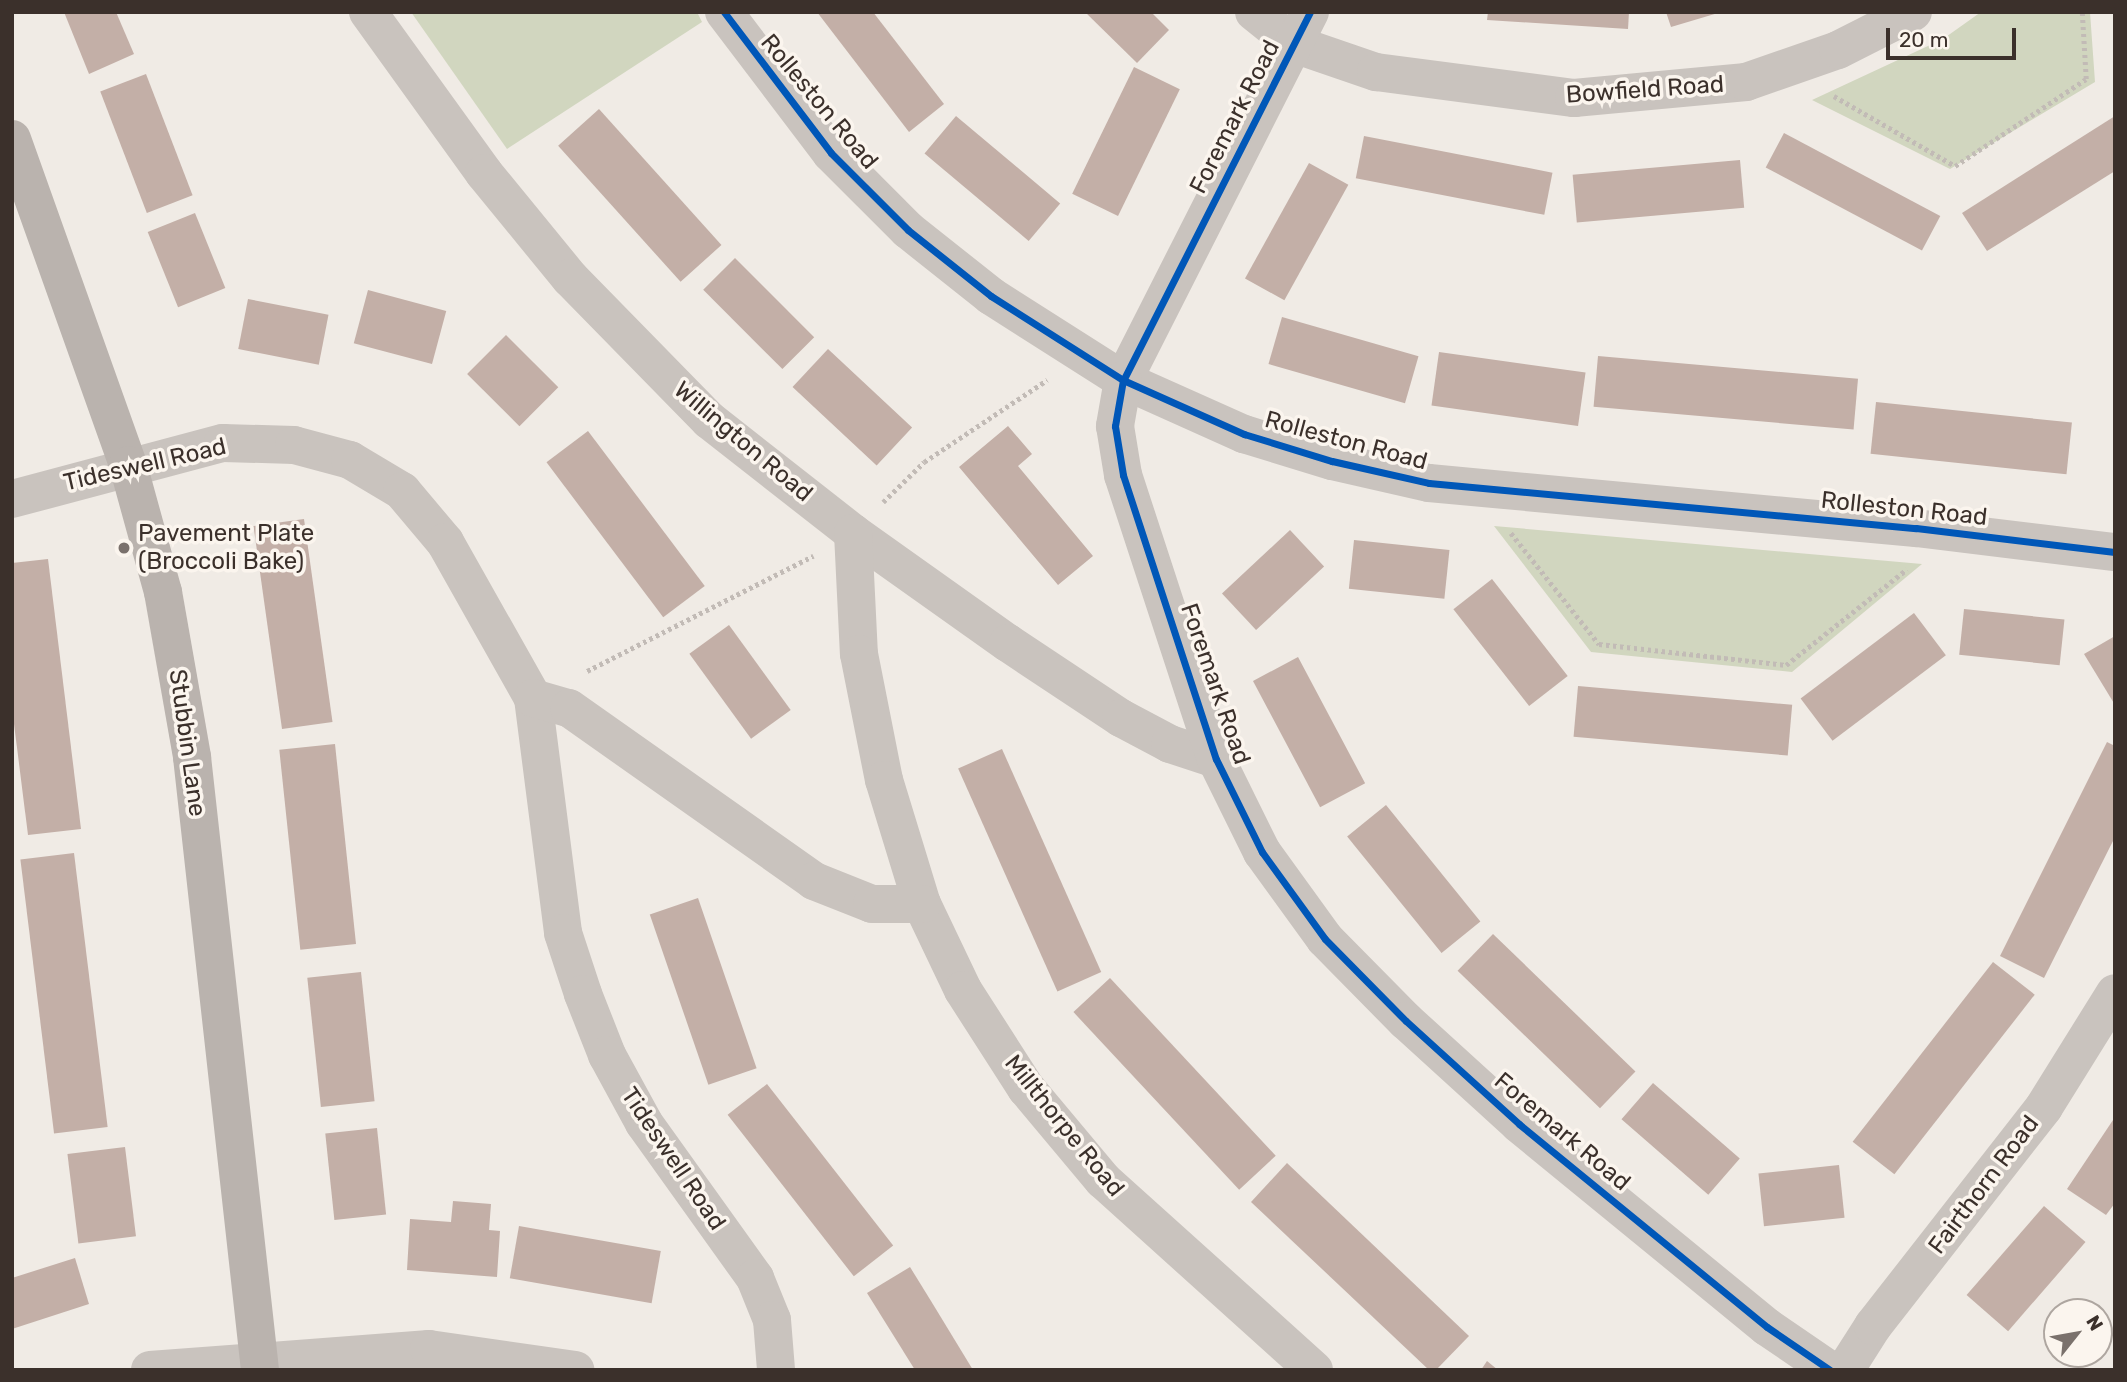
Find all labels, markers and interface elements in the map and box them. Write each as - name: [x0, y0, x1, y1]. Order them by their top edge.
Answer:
- scale bar: [1889, 14, 2018, 58]
- text: 20 m: [1899, 27, 1948, 52]
- street label: Rolleston Road: [754, 29, 884, 175]
- street label: Foremark Road: [1184, 35, 1286, 199]
- street label: Bowfield Road: [1565, 70, 1725, 110]
- street label: Willington Road: [668, 376, 818, 508]
- street label: Rolleston Road: [1262, 405, 1430, 477]
- street label: Tideswell Road: [61, 432, 229, 498]
- street label: Rolleston Road: [1819, 486, 1989, 532]
- place label: Pavement Plate (Broccoli Bake): [138, 520, 314, 576]
- marker: Pavement Plate (Broccoli Bake): [116, 540, 132, 556]
- street label: Foremark Road: [1174, 600, 1256, 768]
- street label: Stubbin Lane: [162, 668, 212, 818]
- street label: Millthorpe Road: [998, 1049, 1130, 1203]
- street label: Foremark Road: [1488, 1067, 1636, 1197]
- street label: Tideswell Road: [615, 1082, 731, 1236]
- street label: Fairthorn Road: [1923, 1110, 2045, 1260]
- north arrow: [2043, 1298, 2113, 1368]
- text: N: [2081, 1311, 2108, 1335]

